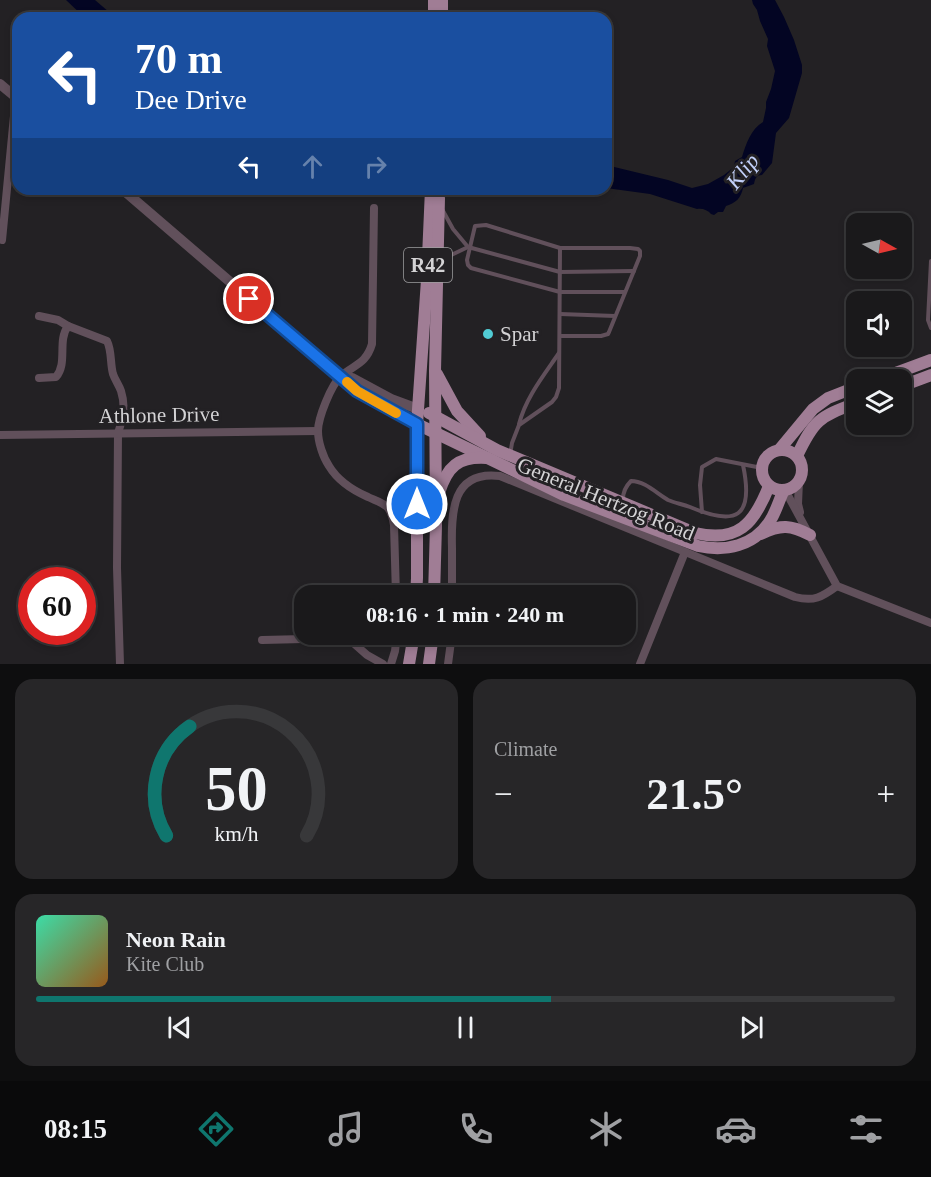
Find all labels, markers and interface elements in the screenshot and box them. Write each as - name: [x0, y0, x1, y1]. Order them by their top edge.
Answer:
- icon: left: [36, 36, 114, 114]
- text: 70 m: [135, 36, 223, 82]
- text: Dee Drive: [135, 85, 247, 115]
- water label: Klip: [720, 149, 764, 195]
- icon: left: [233, 150, 266, 183]
- icon: ahead: [296, 150, 329, 183]
- icon: right: [359, 150, 392, 183]
- north arrow: [846, 213, 912, 279]
- map controls: [846, 213, 912, 435]
- road number: R42: [404, 248, 452, 282]
- pin: [223, 273, 274, 324]
- icon: arrive: [232, 282, 265, 315]
- button: sound: [846, 291, 912, 357]
- place label: Spar: [500, 322, 539, 346]
- marker: Spar: [481, 327, 495, 341]
- button: layers: [846, 369, 912, 435]
- street label: Athlone Drive: [98, 402, 220, 428]
- street label: General Hertzog Road: [514, 452, 699, 546]
- position arrow: [385, 472, 449, 536]
- speed limit sign: 60: [18, 567, 96, 645]
- text: 08:16 · 1 min · 240 m: [366, 602, 564, 627]
- text: Climate: [494, 738, 557, 760]
- text: 50: [205, 754, 268, 823]
- text: 21.5°: [646, 769, 743, 819]
- text: −: [494, 776, 513, 812]
- text: +: [876, 776, 895, 812]
- text: km/h: [214, 822, 259, 846]
- text: Neon Rain: [126, 927, 226, 952]
- text: Kite Club: [126, 953, 204, 975]
- icon: previous: [163, 1011, 196, 1044]
- icon: pause: [449, 1011, 482, 1044]
- icon: next: [735, 1011, 768, 1044]
- icon: directions: [195, 1108, 237, 1150]
- icon: music: [325, 1108, 367, 1150]
- icon: phone: [455, 1108, 497, 1150]
- icon: climate: [585, 1108, 627, 1150]
- icon: car: [715, 1108, 757, 1150]
- icon: filters: [845, 1108, 887, 1150]
- text: 08:15: [44, 1114, 107, 1144]

